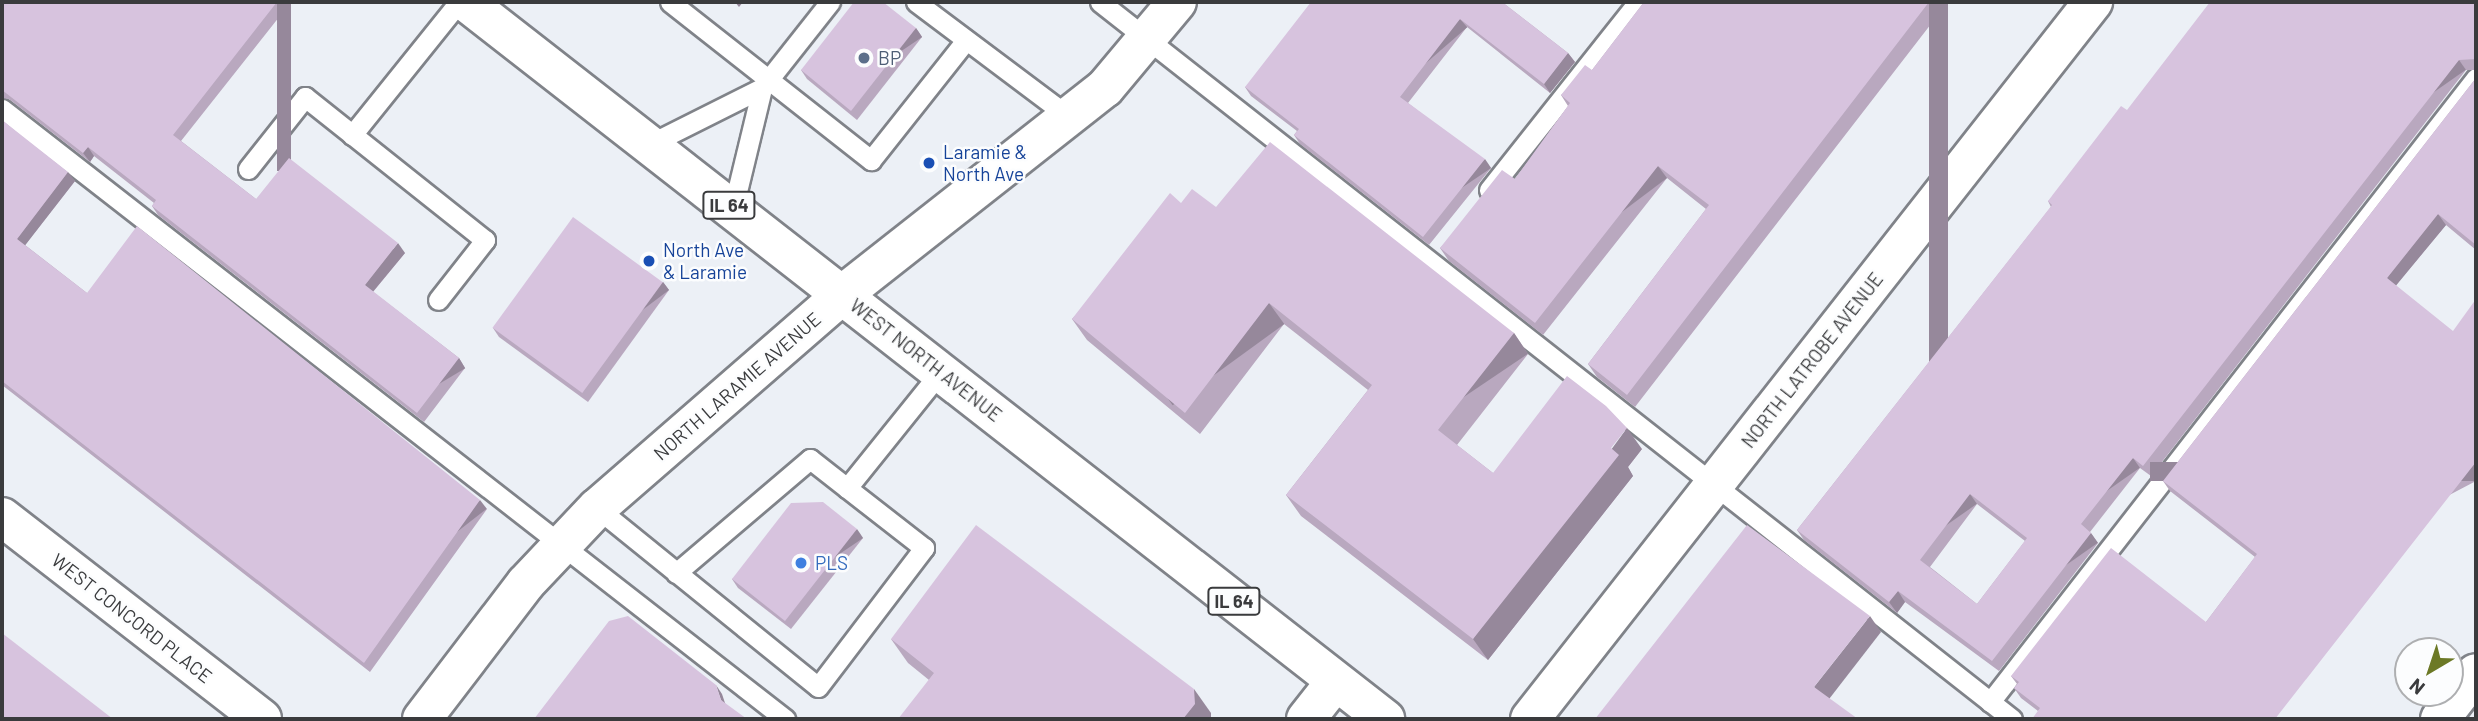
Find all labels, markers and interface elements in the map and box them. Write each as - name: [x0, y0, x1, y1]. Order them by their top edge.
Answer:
- place label: BP: [878, 47, 901, 69]
- marker: BP: [856, 50, 872, 66]
- place label: Laramie & North Ave: [943, 141, 1027, 185]
- marker: Laramie & North Ave: [921, 155, 937, 171]
- road number: IL 64: [701, 190, 757, 220]
- place label: North Ave & Laramie: [663, 239, 747, 283]
- marker: North Ave & Laramie: [641, 253, 657, 269]
- street label: NORTH LATROBE AVENUE: [1736, 268, 1888, 452]
- street label: WEST NORTH AVENUE: [846, 294, 1006, 426]
- street label: NORTH LARAMIE AVENUE: [649, 307, 825, 465]
- street label: WEST CONCORD PLACE: [47, 548, 217, 688]
- place label: PLS: [815, 552, 848, 574]
- marker: PLS: [793, 555, 809, 571]
- road number: IL 64: [1206, 586, 1262, 616]
- north arrow: [2394, 637, 2464, 707]
- text: N: [2405, 674, 2429, 700]

